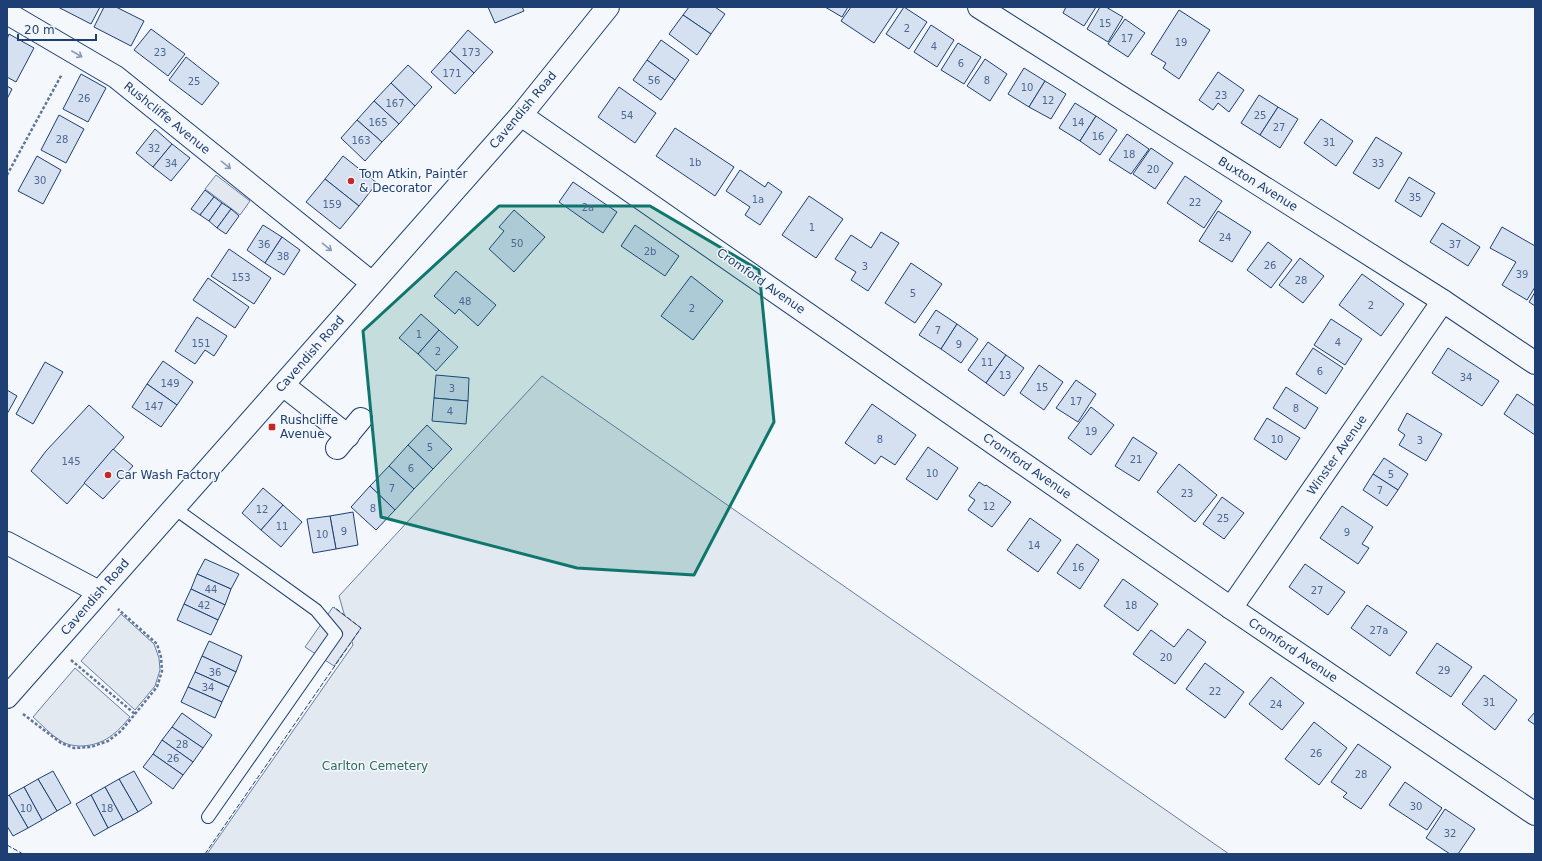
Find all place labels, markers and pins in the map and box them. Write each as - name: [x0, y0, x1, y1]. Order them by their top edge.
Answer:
- place label: Tom Atkin, Painter & Decorator: [358, 167, 467, 195]
- marker: Tom Atkin, Painter & Decorator: [346, 176, 356, 186]
- place label: Rushcliffe Avenue: [280, 413, 338, 441]
- marker: Rushcliffe Avenue: [267, 422, 277, 432]
- place label: Car Wash Factory: [116, 468, 220, 482]
- marker: Car Wash Factory: [103, 470, 113, 480]

